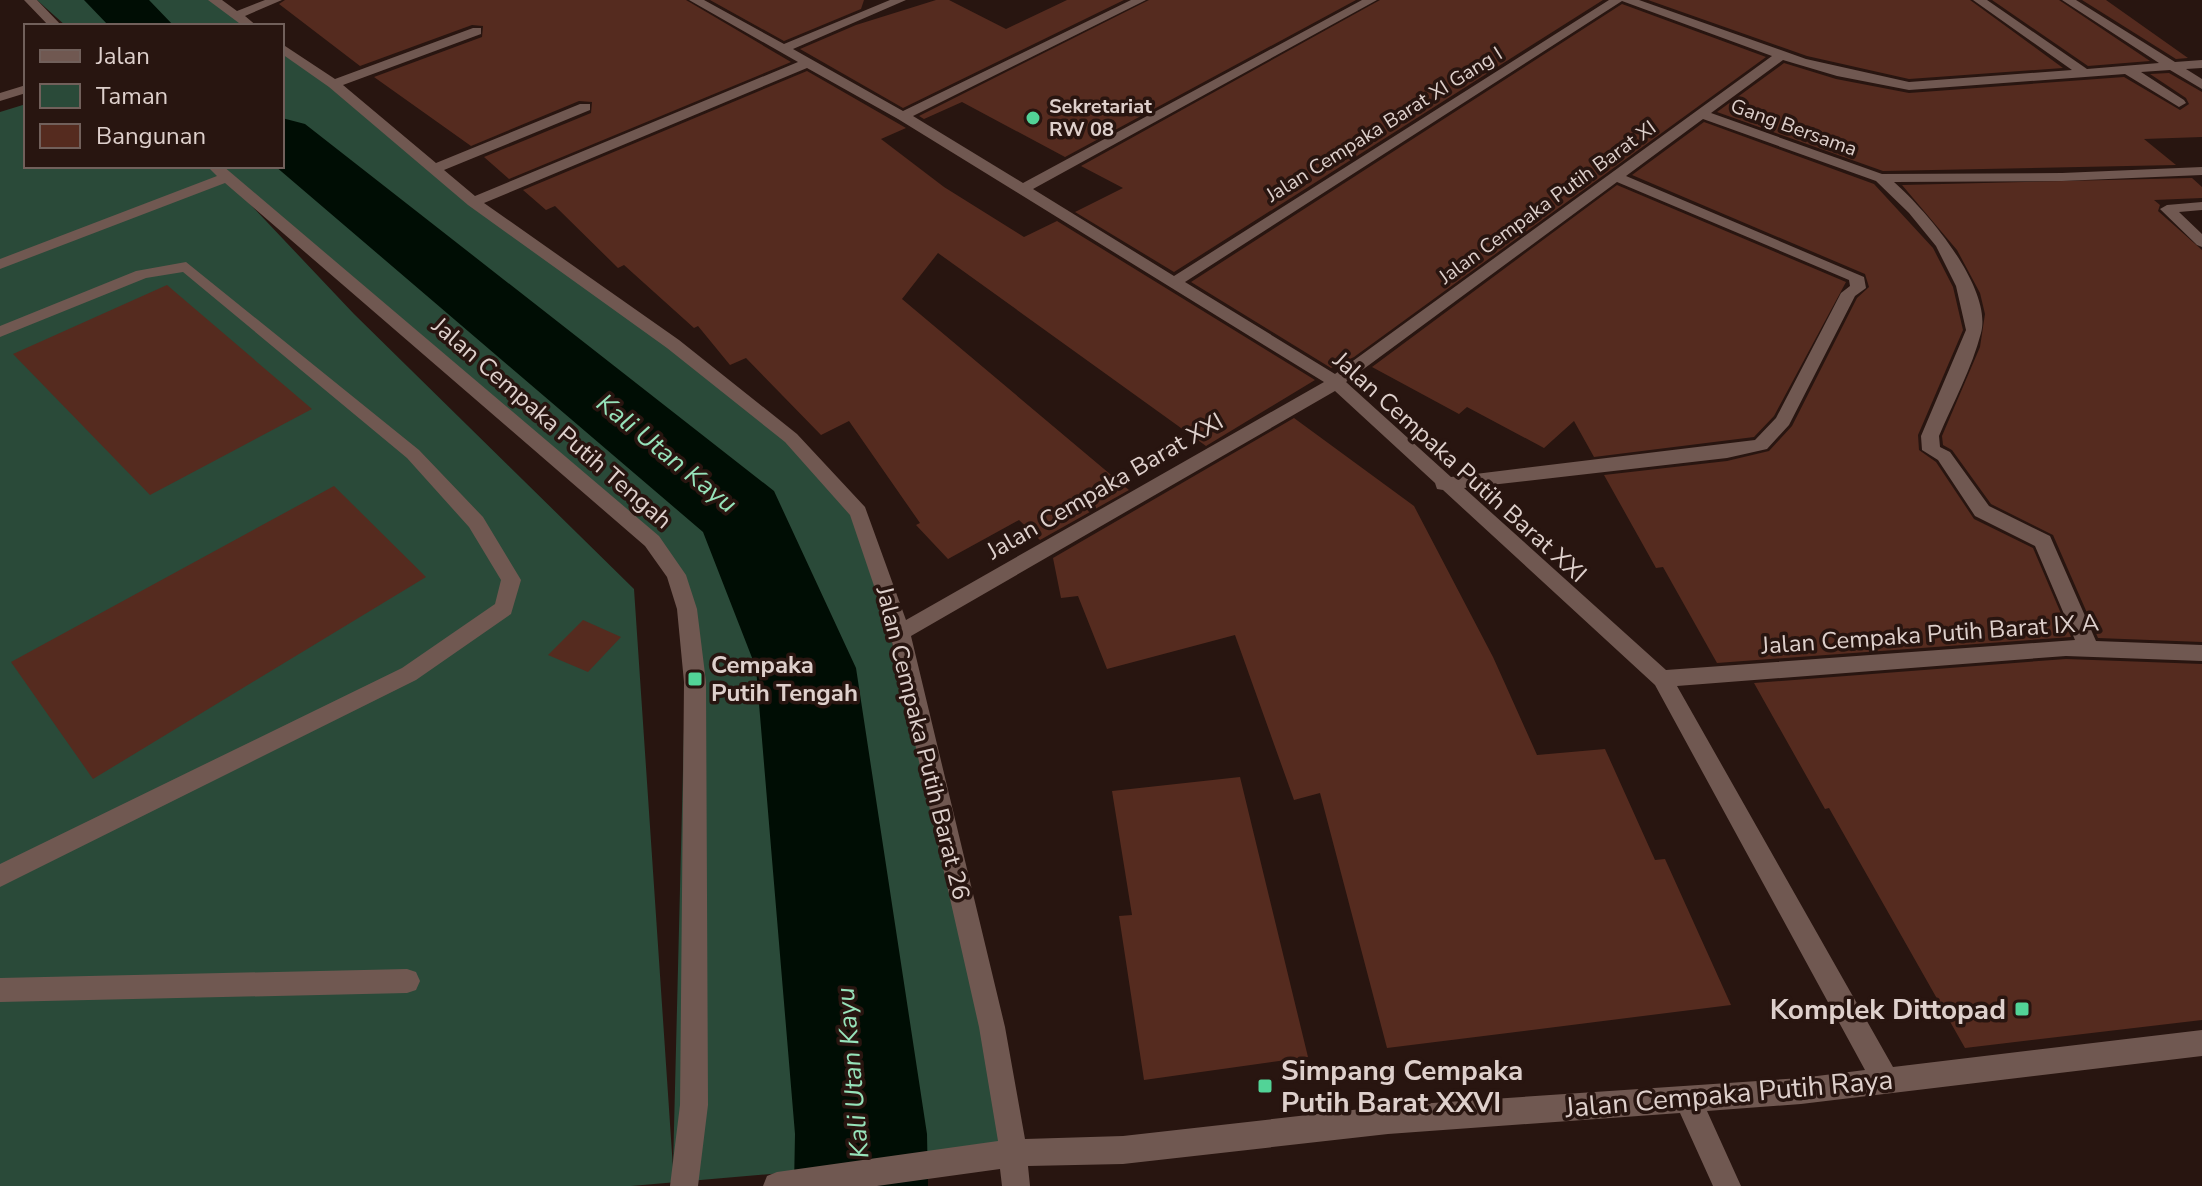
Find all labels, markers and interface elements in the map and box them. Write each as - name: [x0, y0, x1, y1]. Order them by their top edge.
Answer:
- legend: [24, 24, 284, 168]
- text: Jalan: [95, 40, 150, 72]
- street label: Jalan Cempaka Barat XI Gang I: [1260, 40, 1508, 209]
- text: Taman: [96, 80, 168, 112]
- street label: Gang Bersama: [1727, 92, 1861, 163]
- place label: Sekretariat RW 08: [1049, 93, 1152, 143]
- marker: Sekretariat RW 08: [1024, 109, 1042, 127]
- street label: Jalan Cempaka Putih Barat XI: [1432, 114, 1661, 291]
- text: Bangunan: [96, 120, 206, 152]
- street label: Jalan Cempaka Putih Tengah: [425, 309, 679, 536]
- street label: Jalan Cempaka Putih Barat XXI: [1326, 344, 1594, 589]
- water label: Kali Utan Kayu: [589, 386, 744, 521]
- street label: Jalan Cempaka Barat XXI: [980, 405, 1229, 567]
- street label: Jalan Cempaka Putih Barat 26: [868, 582, 977, 903]
- street label: Jalan Cempaka Putih Barat IX A: [1759, 606, 2101, 662]
- place label: Cempaka Putih Tengah: [711, 649, 858, 709]
- marker: Cempaka Putih Tengah: [686, 670, 704, 688]
- water label: Kali Utan Kayu: [828, 986, 877, 1160]
- place label: Komplek Dittopad: [1770, 991, 2006, 1029]
- marker: Komplek Dittopad: [2013, 1000, 2031, 1018]
- place label: Simpang Cempaka Putih Barat XXVI: [1281, 1052, 1523, 1122]
- street label: Jalan Cempaka Putih Raya: [1563, 1061, 1895, 1127]
- marker: Simpang Cempaka Putih Barat XXVI: [1256, 1077, 1274, 1095]

